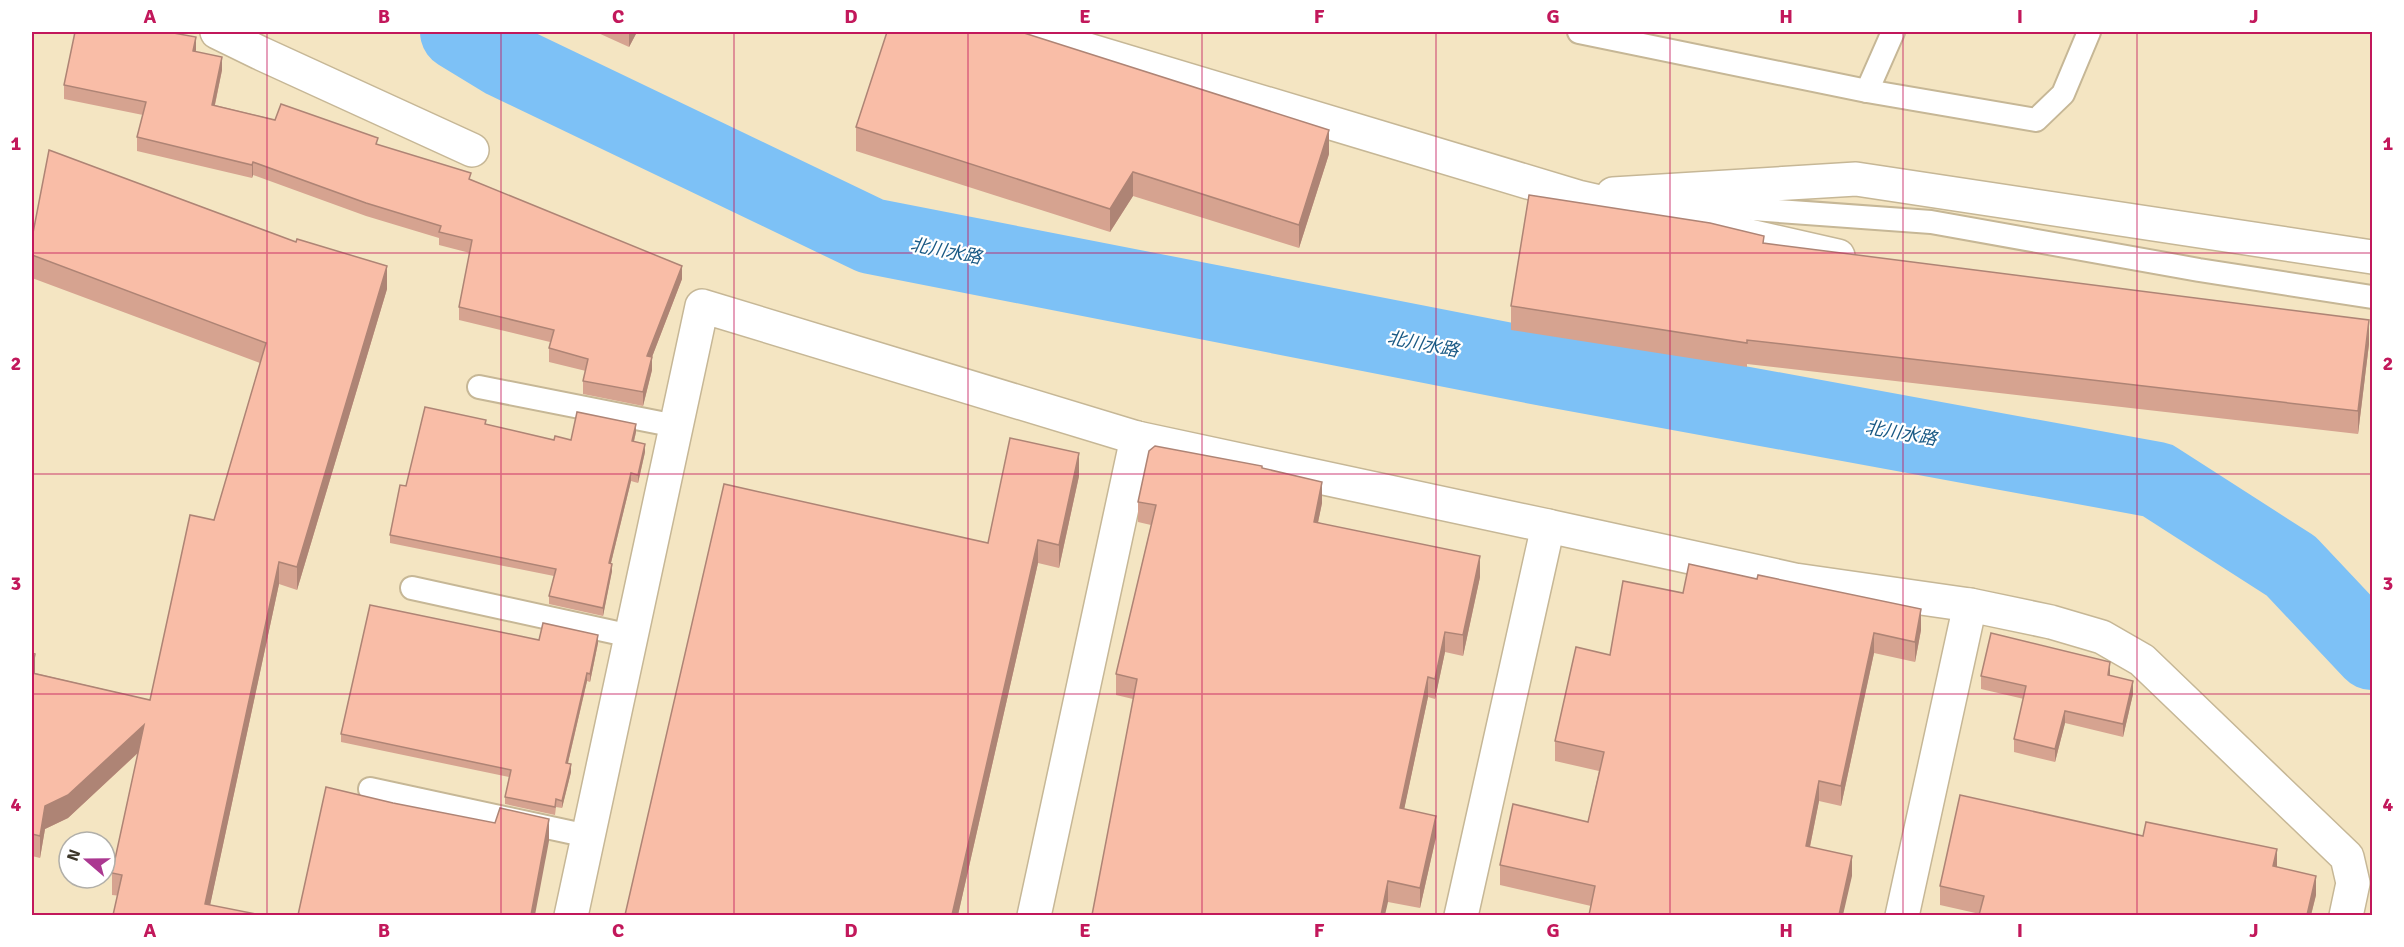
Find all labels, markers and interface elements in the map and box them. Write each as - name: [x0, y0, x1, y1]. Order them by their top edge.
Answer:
- text: A: [144, 4, 157, 29]
- text: B: [378, 4, 390, 29]
- text: C: [612, 4, 624, 29]
- text: D: [844, 4, 858, 29]
- text: E: [1079, 4, 1091, 29]
- text: F: [1314, 4, 1325, 29]
- text: G: [1546, 4, 1560, 29]
- text: H: [1779, 4, 1793, 29]
- text: I: [2017, 4, 2023, 29]
- text: J: [2249, 4, 2259, 29]
- text: 1: [11, 131, 22, 156]
- text: 1: [2383, 131, 2394, 156]
- water label: 北川水路: [909, 233, 985, 269]
- water label: 北川水路: [1386, 326, 1462, 362]
- text: 2: [11, 351, 21, 376]
- text: 2: [2383, 351, 2393, 376]
- water label: 北川水路: [1864, 416, 1940, 450]
- text: 3: [11, 571, 21, 596]
- text: 3: [2383, 571, 2393, 596]
- text: 4: [11, 792, 22, 817]
- text: 4: [2383, 792, 2394, 817]
- north arrow: [57, 830, 117, 890]
- text: N: [63, 847, 85, 864]
- text: A: [144, 918, 157, 943]
- text: B: [378, 918, 390, 943]
- text: C: [612, 918, 624, 943]
- text: D: [844, 918, 858, 943]
- text: E: [1079, 918, 1091, 943]
- text: F: [1314, 918, 1325, 943]
- text: G: [1546, 918, 1560, 943]
- text: H: [1779, 918, 1793, 943]
- text: I: [2017, 918, 2023, 943]
- text: J: [2249, 918, 2259, 943]

